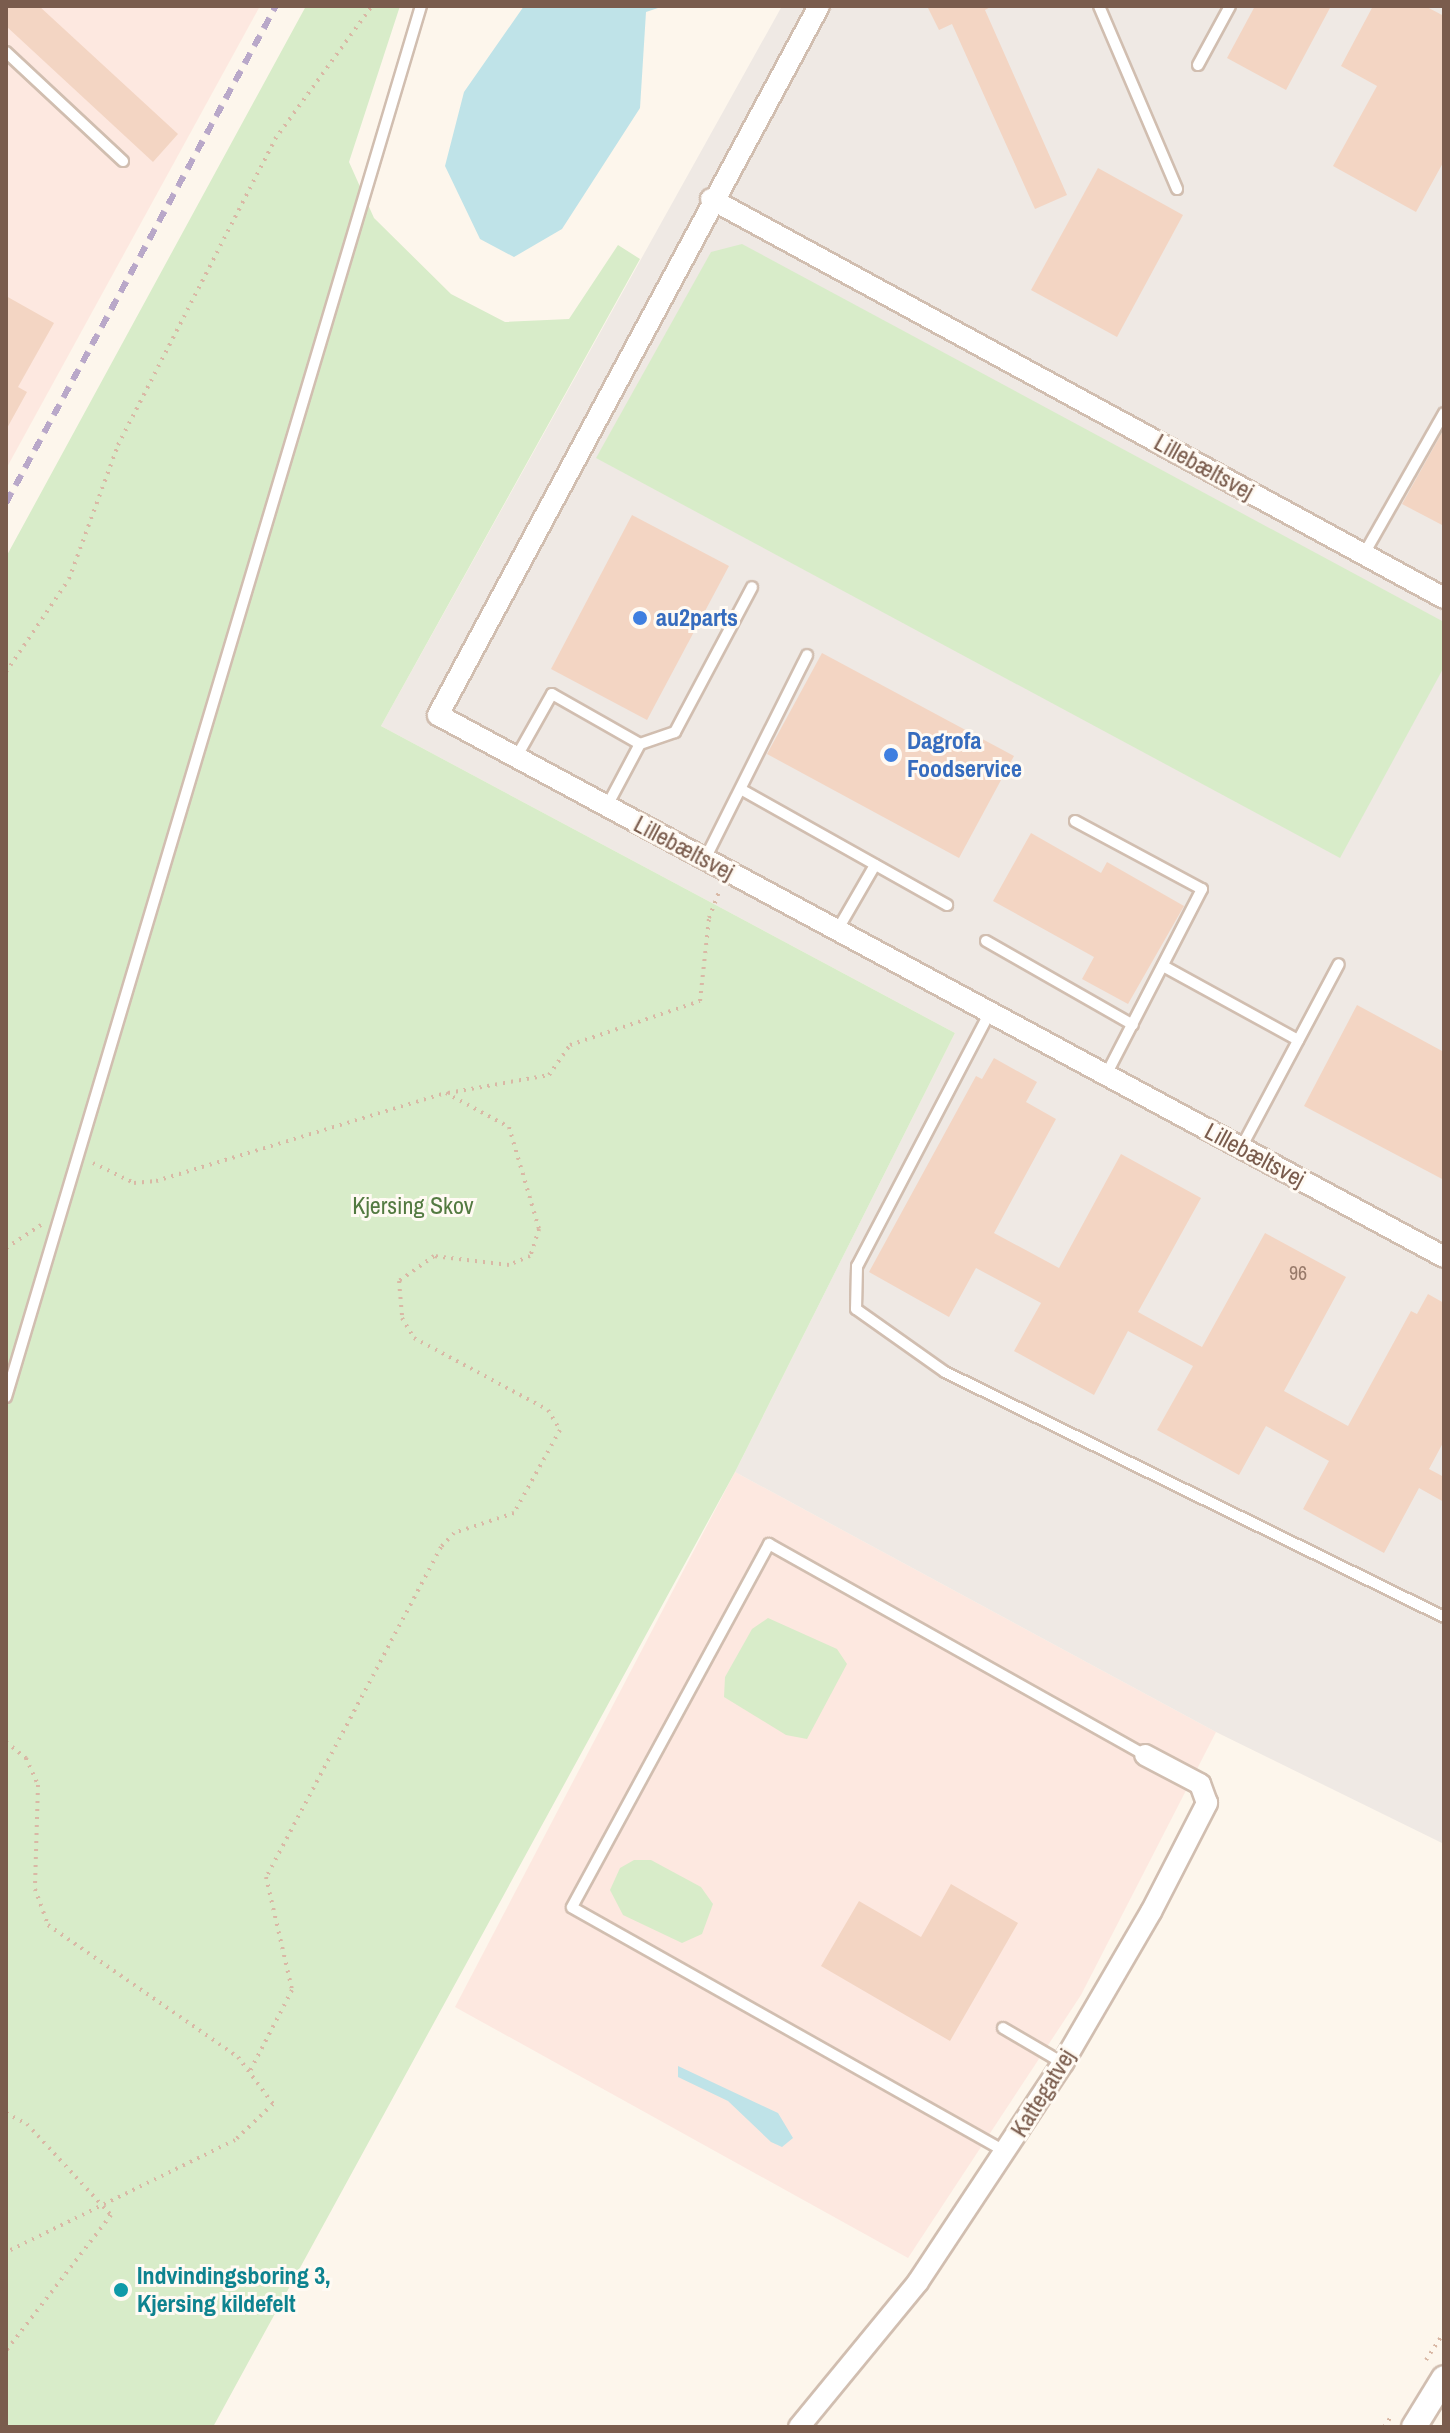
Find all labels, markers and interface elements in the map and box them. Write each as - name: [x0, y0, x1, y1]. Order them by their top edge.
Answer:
- street label: Lillebæltsvej: [1149, 428, 1259, 506]
- place label: au2parts: [656, 604, 738, 632]
- marker: au2parts: [631, 609, 649, 627]
- place label: Dagrofa Foodservice: [907, 727, 1022, 783]
- marker: Dagrofa Foodservice: [882, 746, 900, 764]
- street label: Lillebæltsvej: [629, 810, 739, 886]
- street label: Lillebæltsvej: [1200, 1117, 1310, 1193]
- park label: Kjersing Skov: [352, 1192, 474, 1220]
- house number: 96: [1289, 1260, 1307, 1284]
- street label: Kattegatvej: [1005, 2044, 1081, 2142]
- place label: Indvindingsboring 3, Kjersing kildefelt: [137, 2262, 331, 2318]
- marker: Indvindingsboring 3, Kjersing kildefelt: [112, 2281, 130, 2299]

